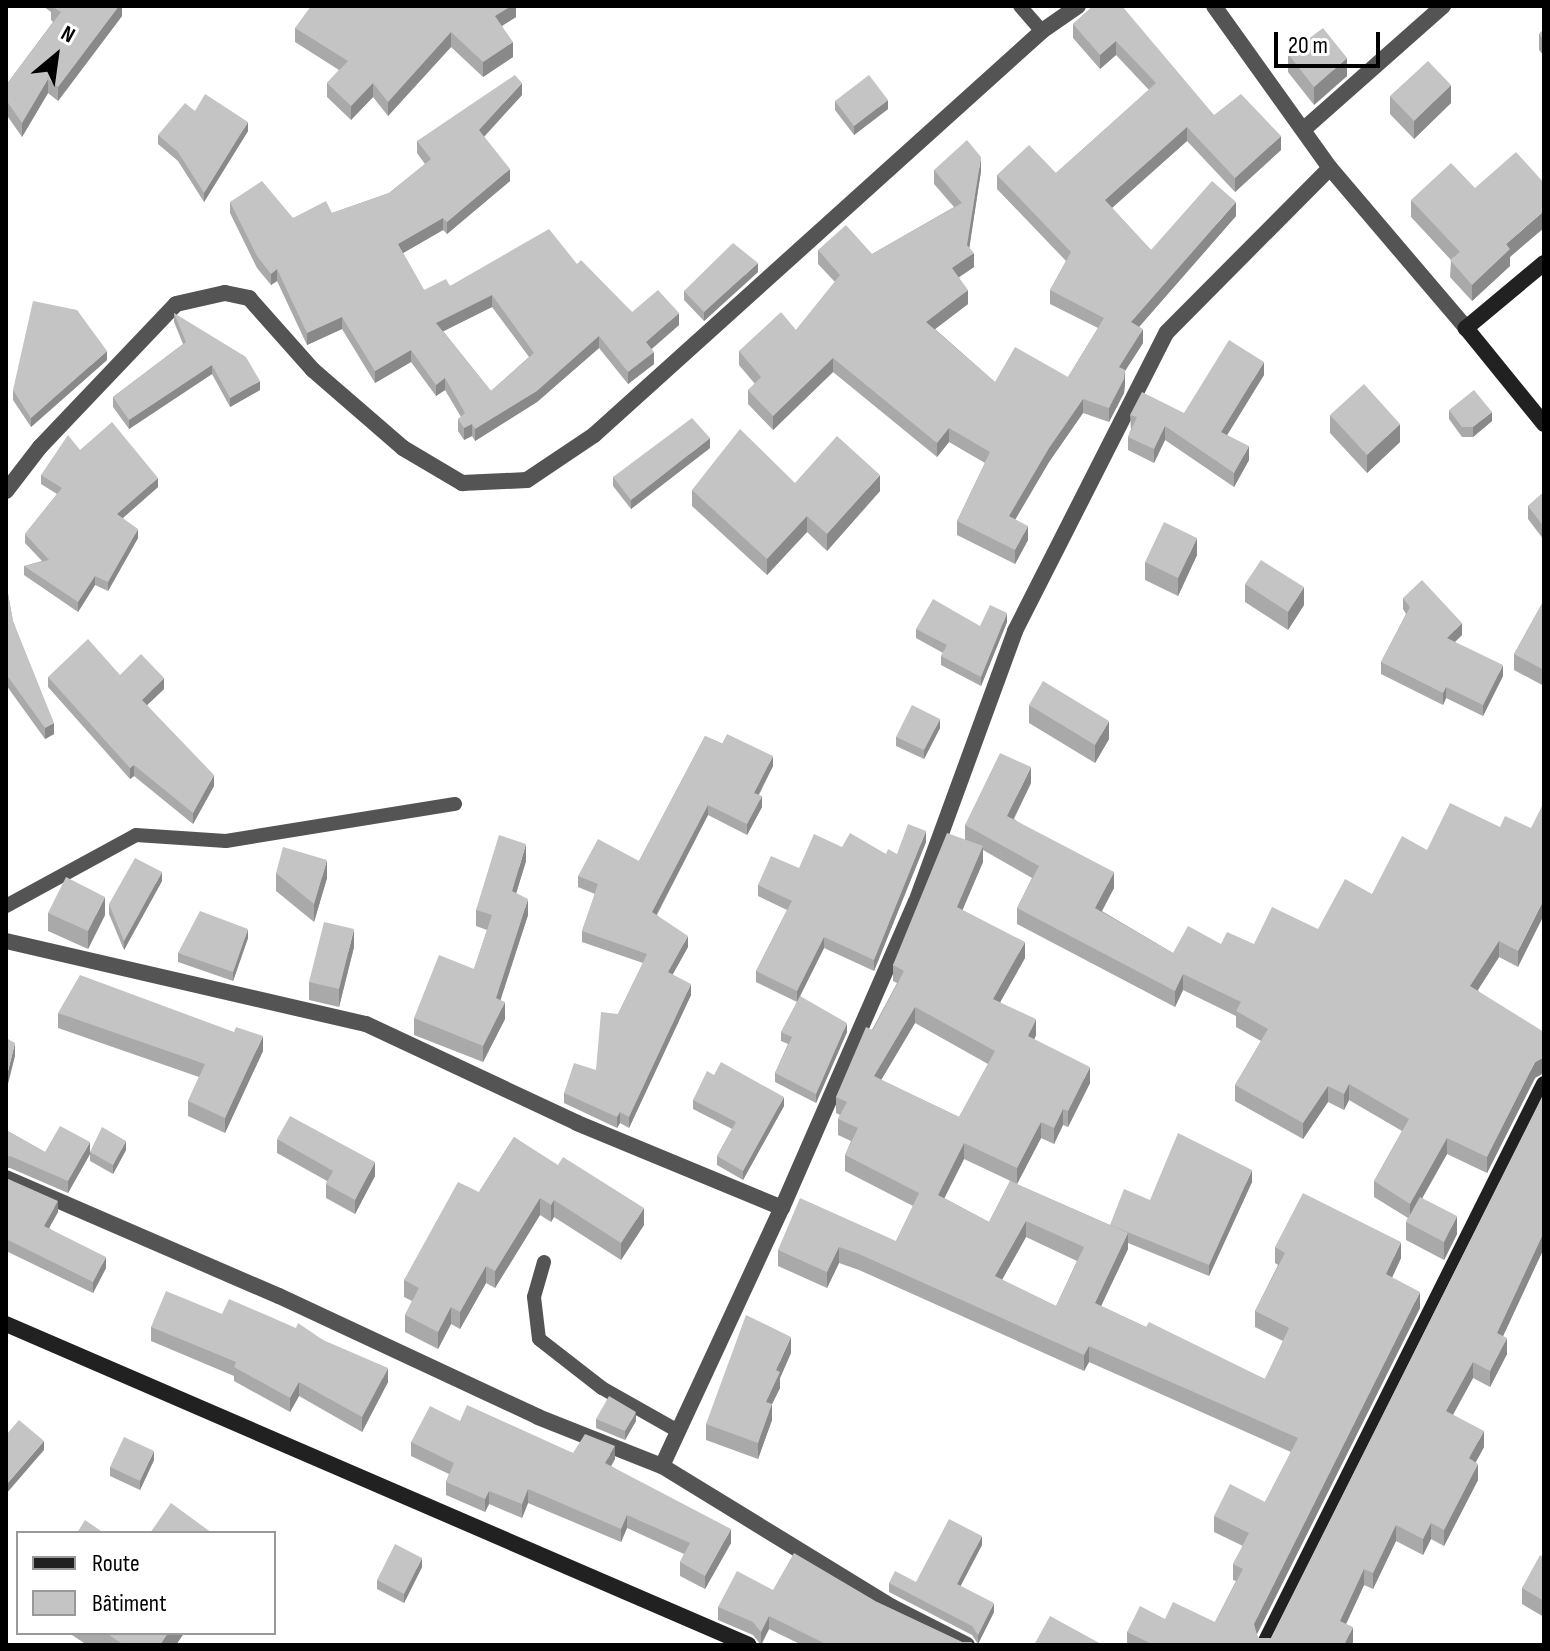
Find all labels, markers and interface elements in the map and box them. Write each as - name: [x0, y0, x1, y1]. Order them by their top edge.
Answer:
- north arrow: [16, 16, 96, 96]
- scale bar: [1278, 16, 1384, 66]
- text: N: [56, 20, 80, 49]
- text: 20 m: [1288, 31, 1328, 60]
- legend: [16, 1531, 276, 1635]
- text: Route: [92, 1549, 140, 1578]
- text: Bâtiment: [92, 1589, 167, 1618]

